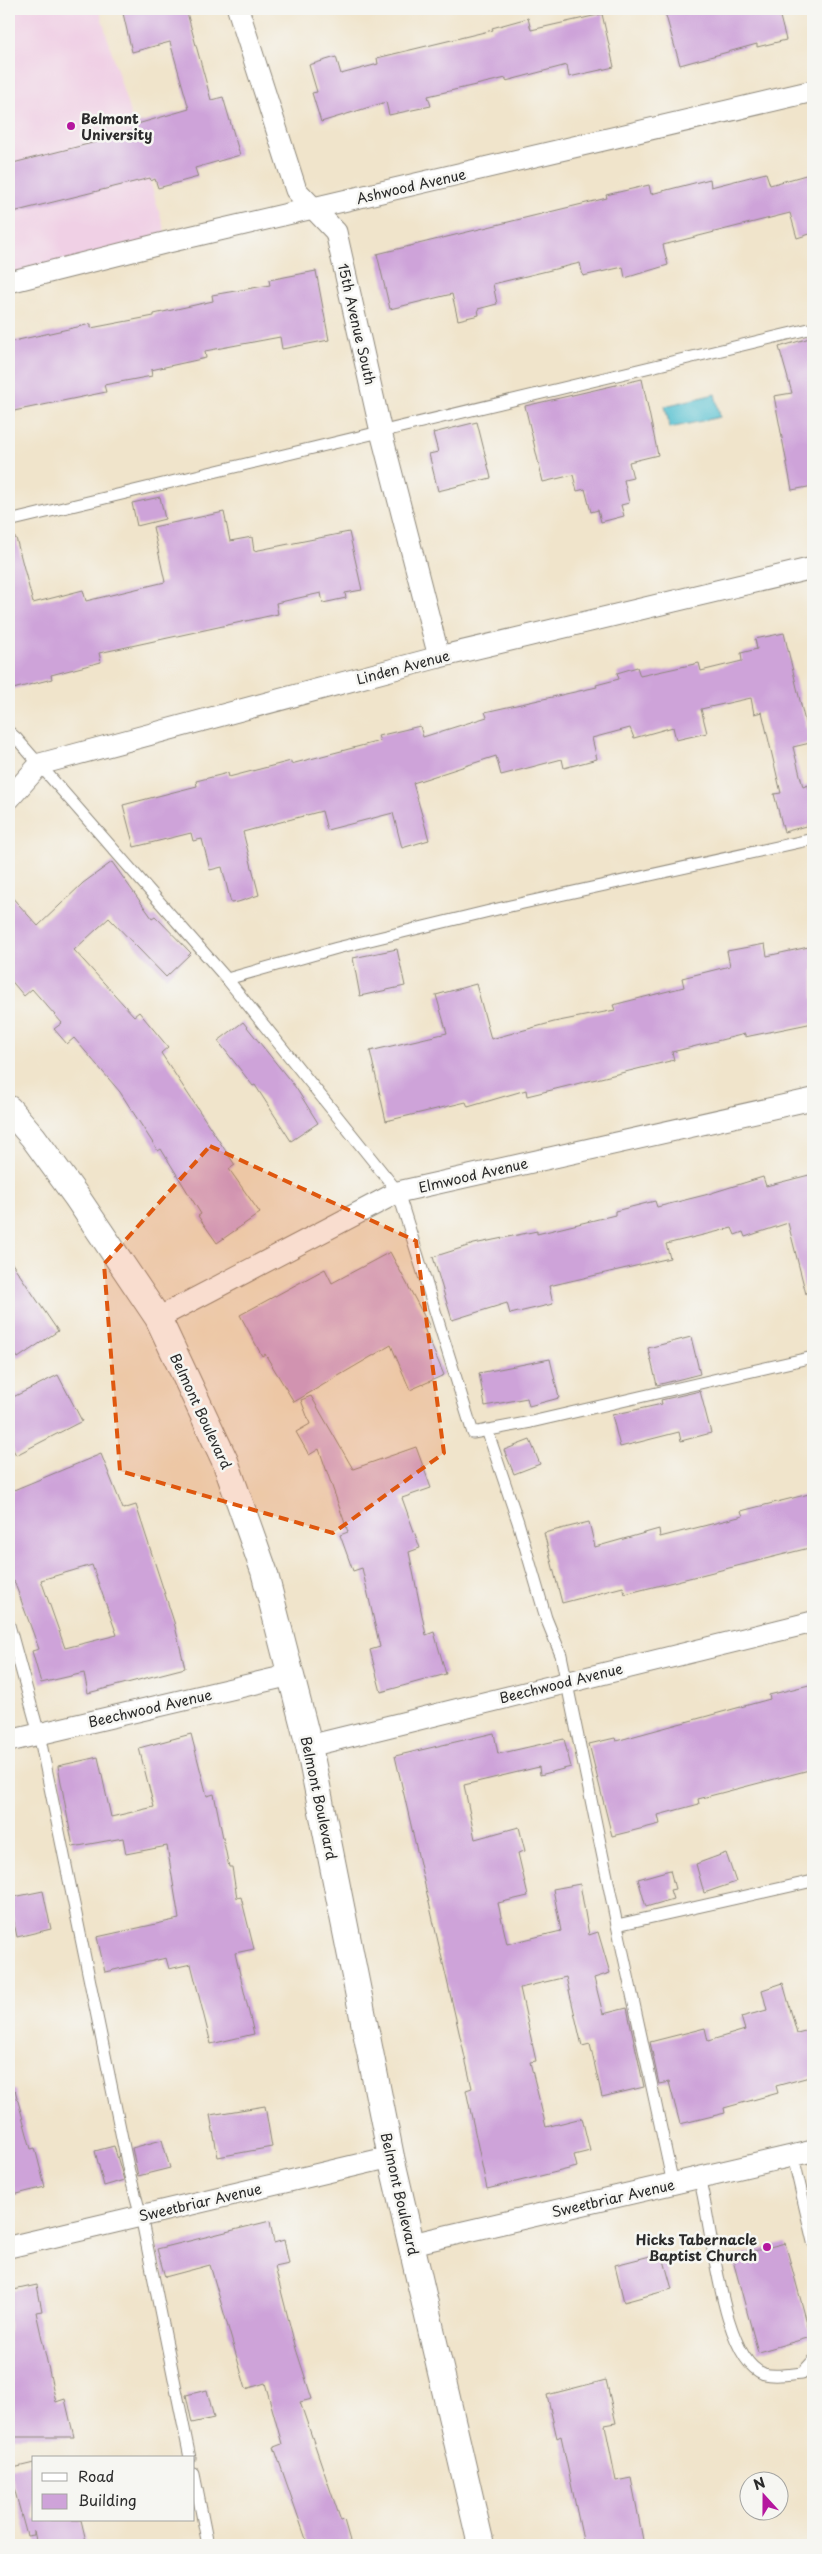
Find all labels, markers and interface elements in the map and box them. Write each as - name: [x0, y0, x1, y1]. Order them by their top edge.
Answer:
- place label: Belmont University: [81, 108, 152, 145]
- marker: Belmont University: [65, 120, 77, 132]
- street label: Ashwood Avenue: [354, 163, 468, 209]
- street label: 15th Avenue South: [333, 261, 381, 387]
- street label: Linden Avenue: [354, 644, 452, 690]
- street label: Elmwood Avenue: [416, 1152, 530, 1198]
- street label: Belmont Boulevard: [165, 1350, 237, 1473]
- street label: Beechwood Avenue: [497, 1657, 625, 1708]
- street label: Beechwood Avenue: [86, 1683, 214, 1732]
- street label: Belmont Boulevard: [296, 1734, 342, 1862]
- street label: Belmont Boulevard: [376, 2131, 424, 2258]
- street label: Sweetbriar Avenue: [549, 2174, 677, 2222]
- street label: Sweetbriar Avenue: [136, 2178, 264, 2226]
- place label: Hicks Tabernacle Baptist Church: [636, 2229, 757, 2266]
- marker: Hicks Tabernacle Baptist Church: [761, 2241, 773, 2253]
- legend: [32, 2456, 195, 2522]
- text: Road: [78, 2464, 114, 2487]
- north arrow: [740, 2472, 790, 2522]
- text: N: [750, 2472, 768, 2495]
- text: Building: [78, 2488, 137, 2511]

